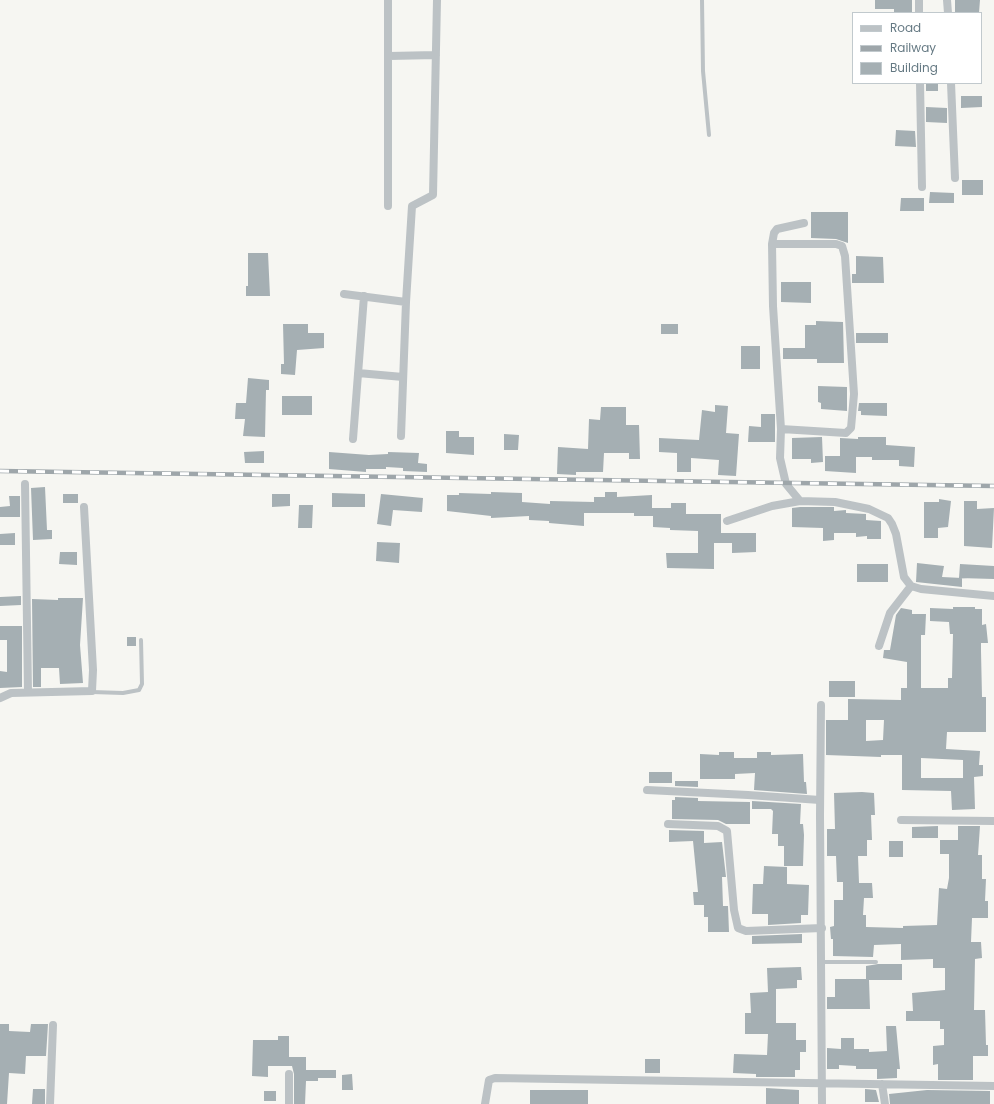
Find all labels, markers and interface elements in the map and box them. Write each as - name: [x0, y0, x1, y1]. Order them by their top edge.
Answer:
- legend: [852, 12, 982, 84]
- text: Road: [890, 19, 921, 36]
- text: Railway: [890, 39, 936, 56]
- text: Building: [890, 59, 938, 76]

